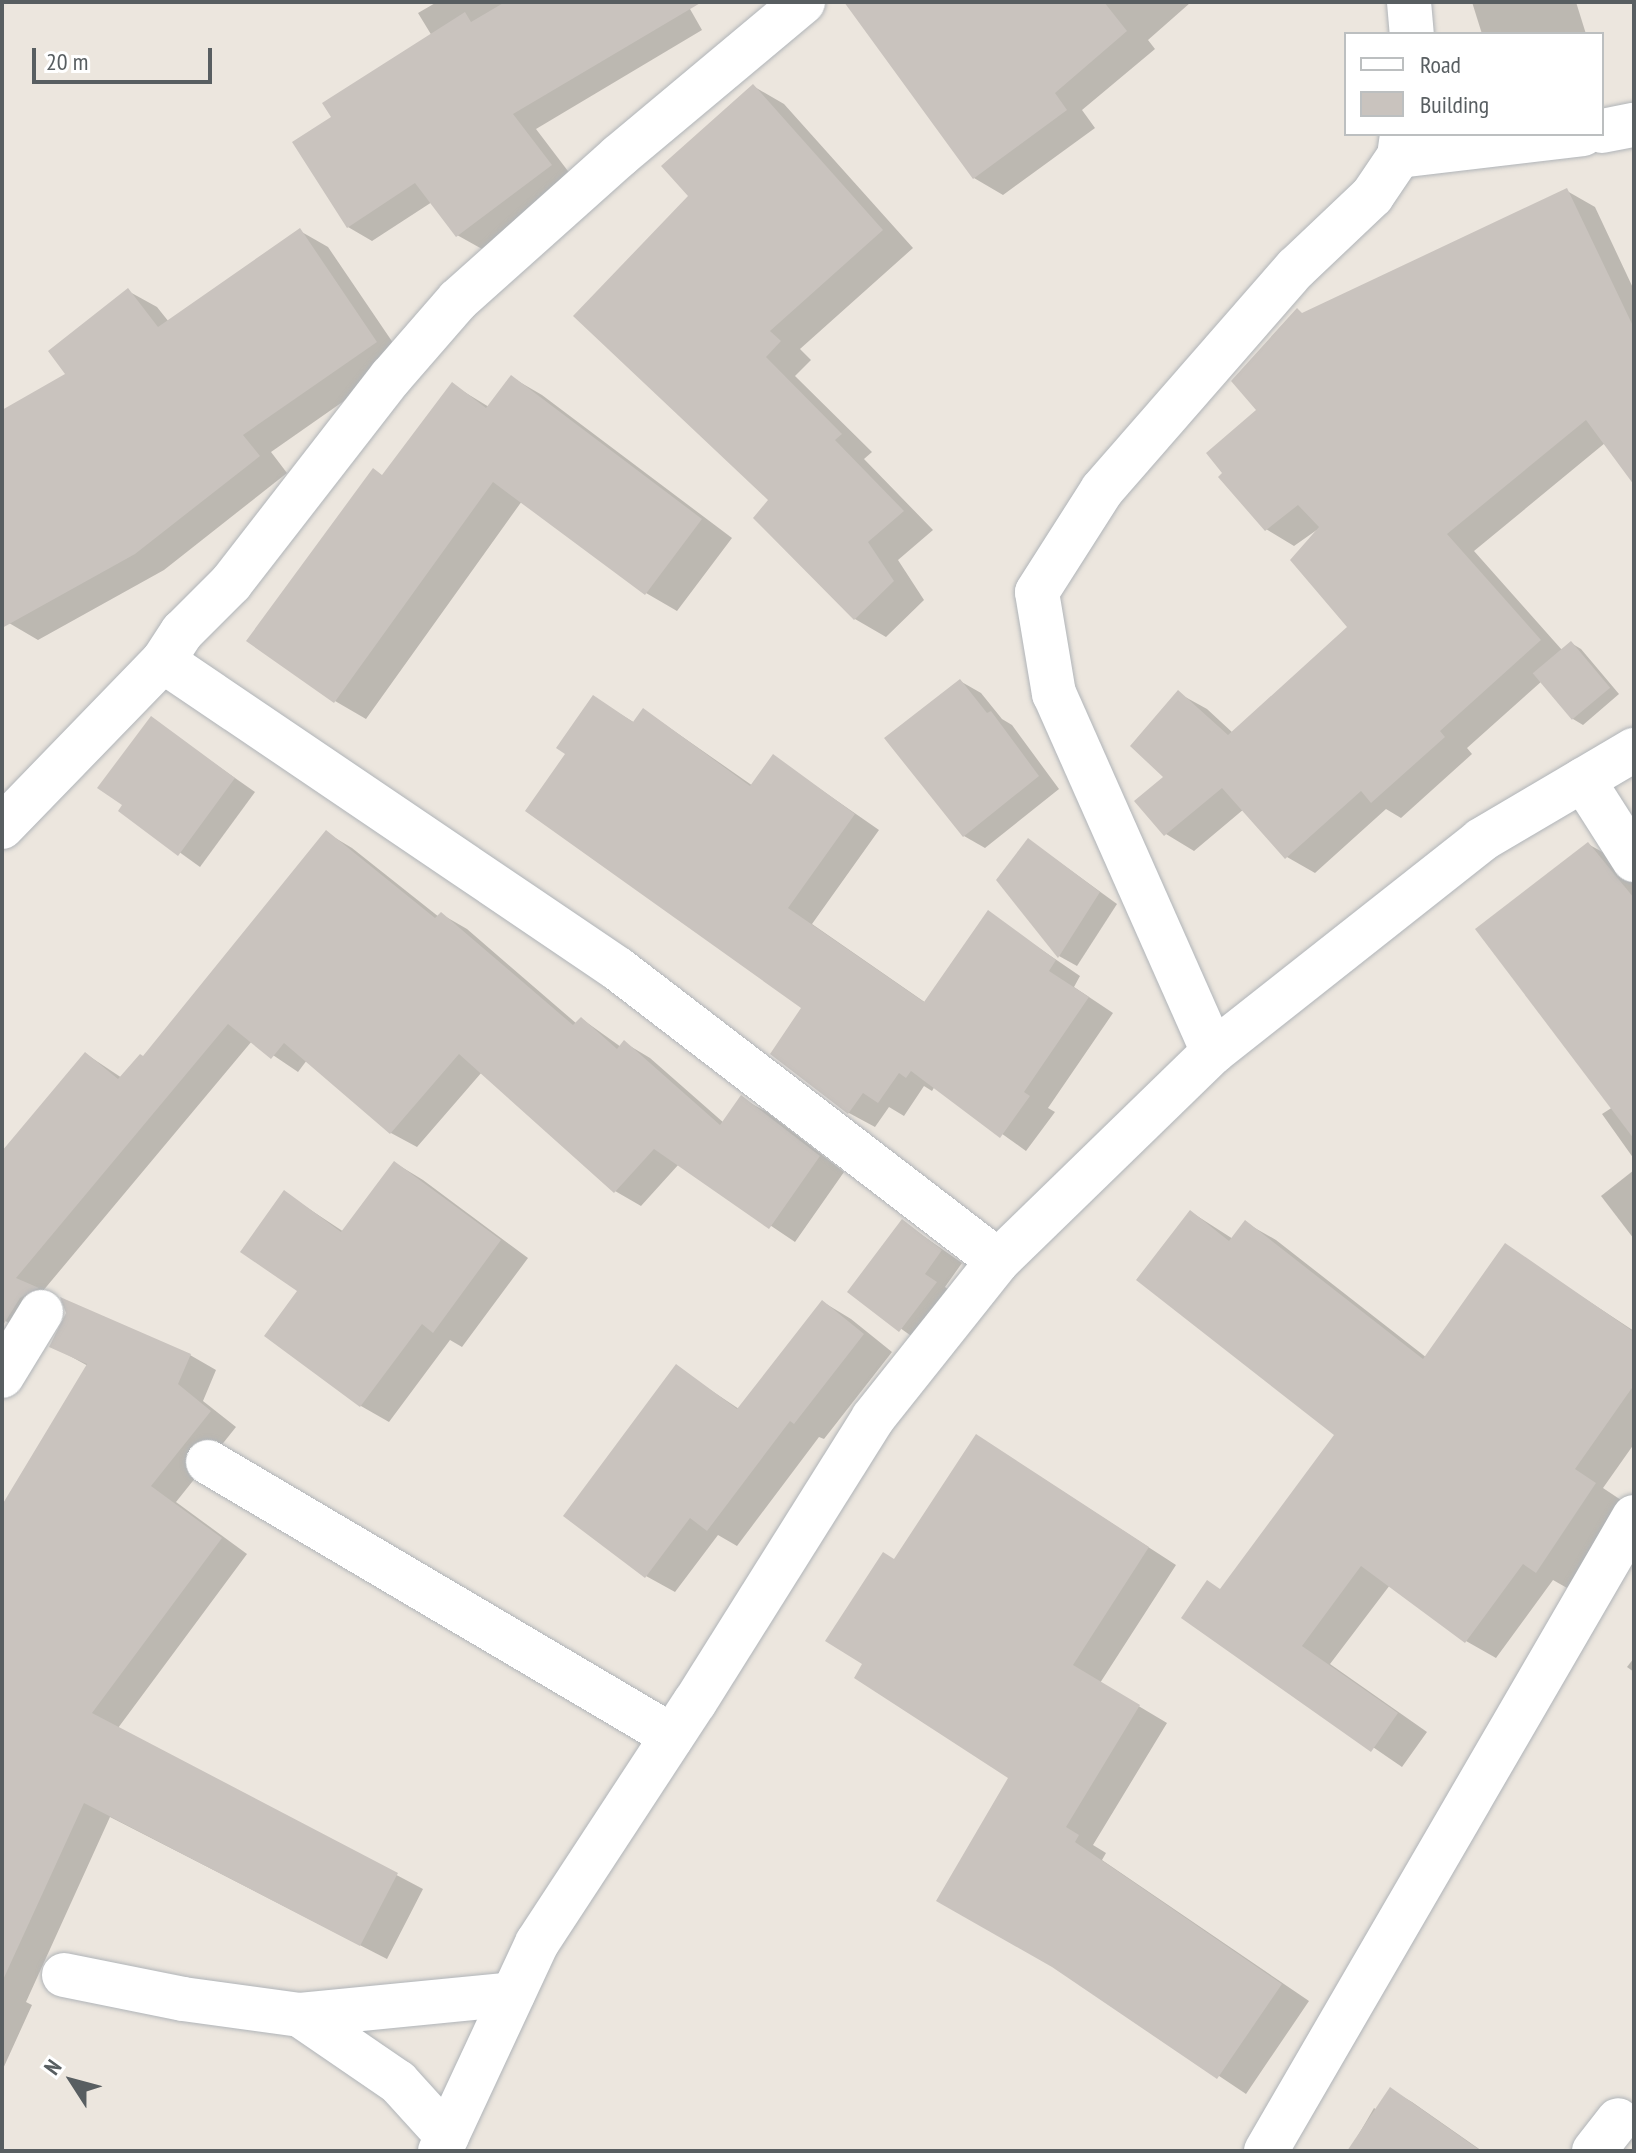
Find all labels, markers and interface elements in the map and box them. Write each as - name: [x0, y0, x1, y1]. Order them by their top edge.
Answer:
- scale bar: [36, 32, 216, 82]
- legend: [1344, 32, 1604, 136]
- text: 20 m: [46, 46, 88, 77]
- text: Road: [1420, 49, 1461, 80]
- text: Building: [1420, 89, 1489, 120]
- north arrow: [32, 2041, 112, 2121]
- text: N: [38, 2054, 67, 2080]

